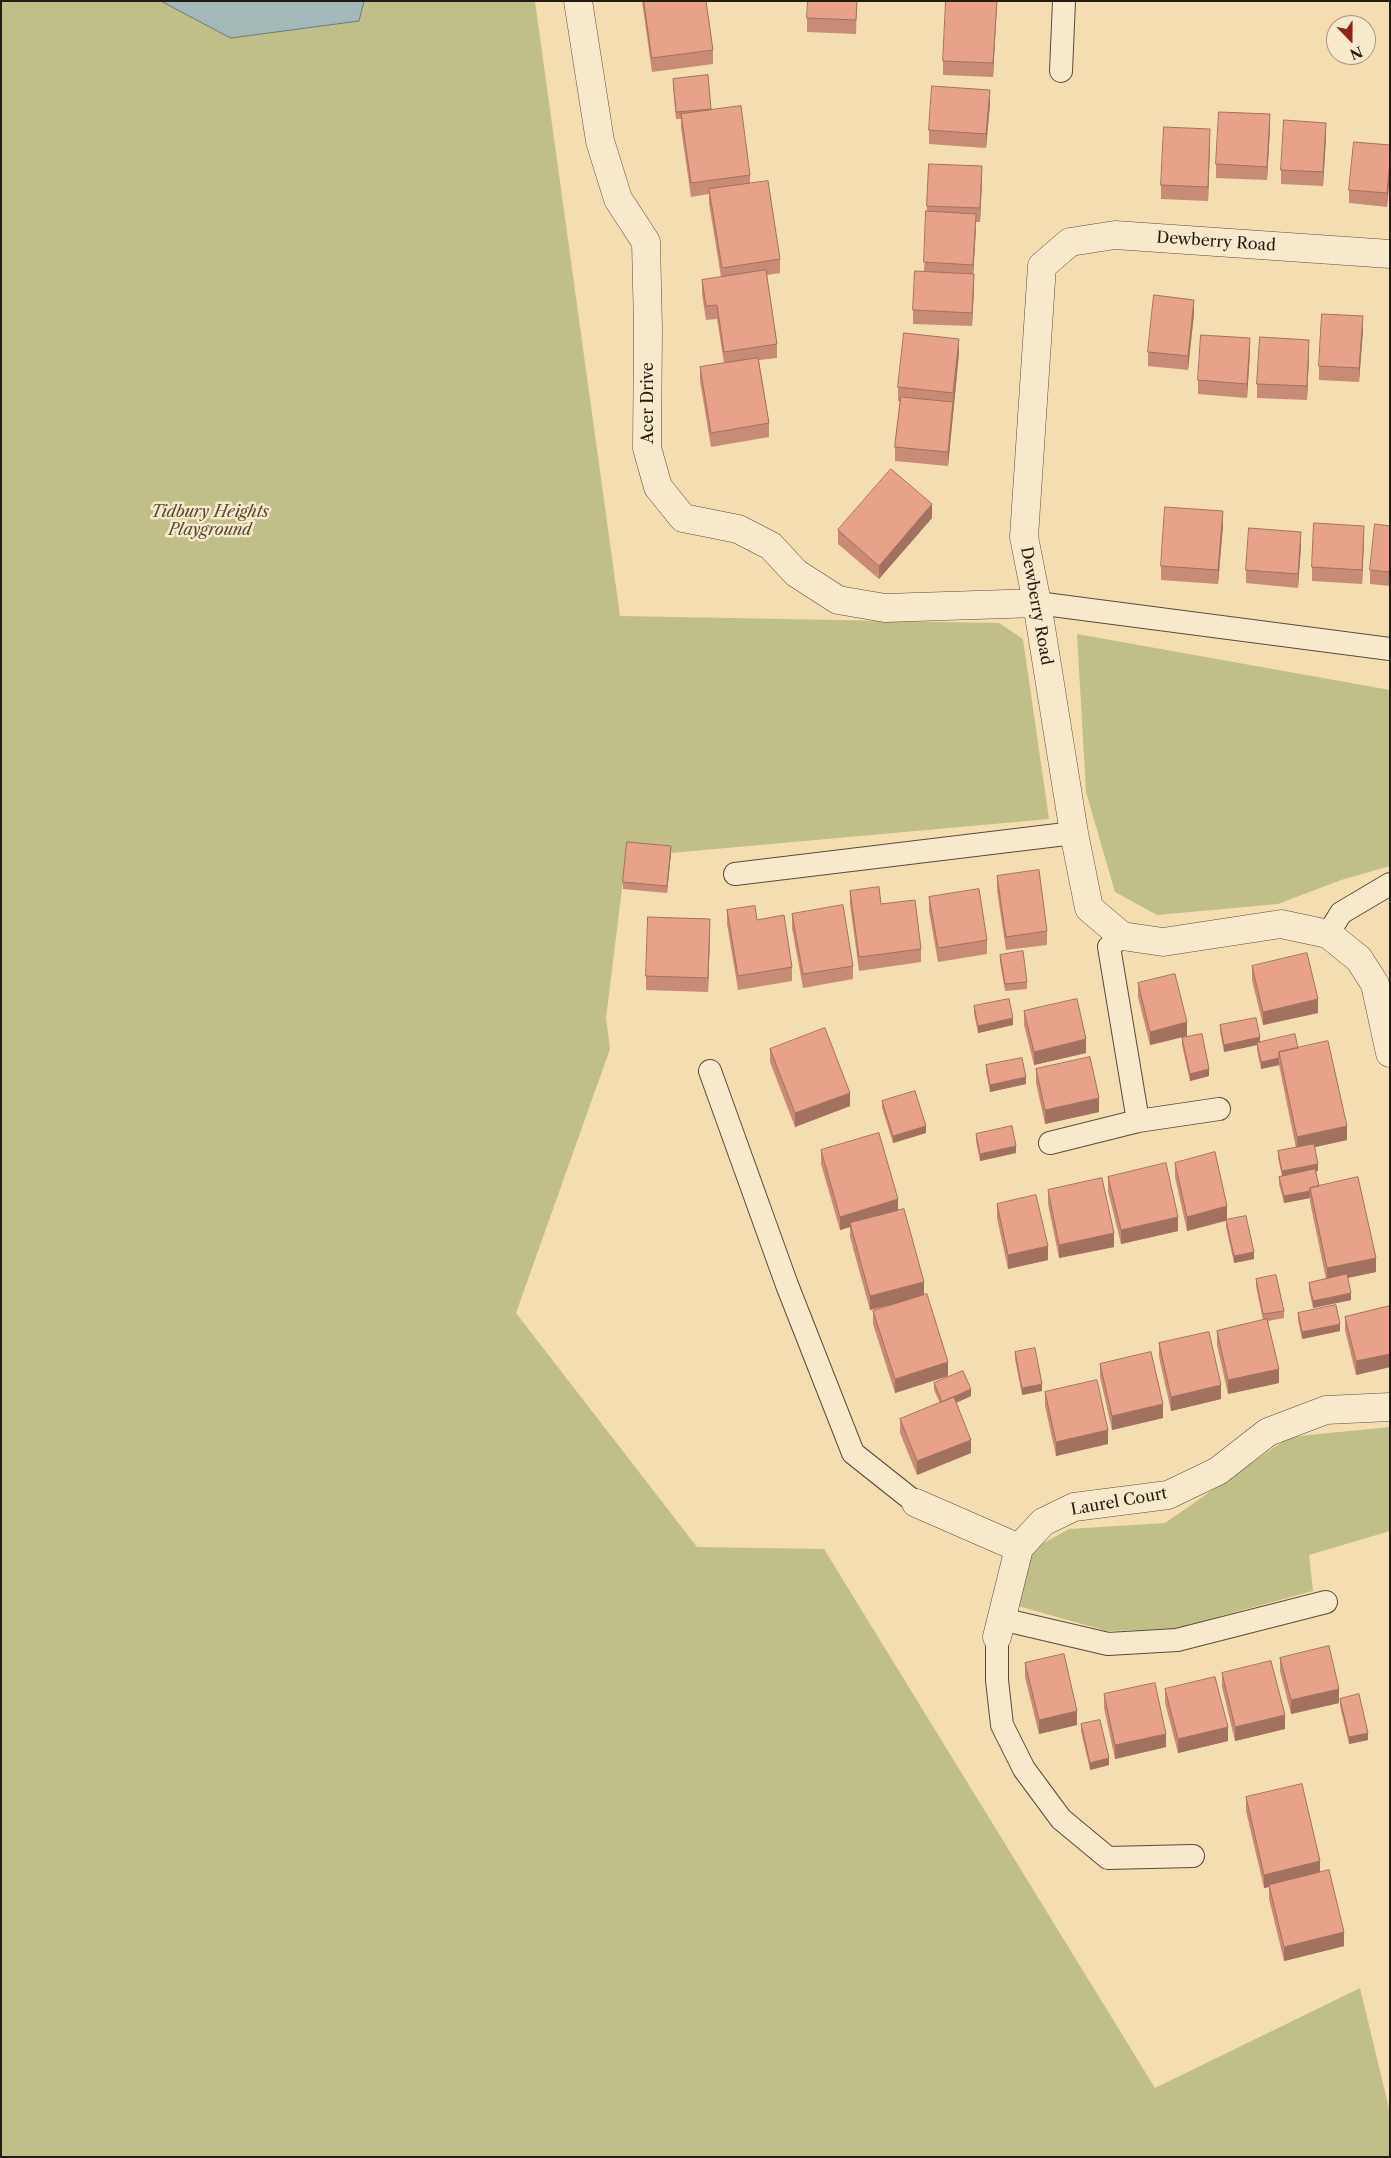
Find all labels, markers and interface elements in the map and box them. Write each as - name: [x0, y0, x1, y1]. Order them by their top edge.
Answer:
- north arrow: [1326, 15, 1376, 65]
- text: N: [1347, 42, 1365, 64]
- street label: Dewberry Road: [1156, 228, 1276, 256]
- street label: Acer Drive: [638, 362, 658, 444]
- park label: Tidbury Heights Playground: [151, 502, 269, 540]
- street label: Dewberry Road: [1016, 545, 1056, 667]
- street label: Laurel Court: [1069, 1484, 1169, 1520]

